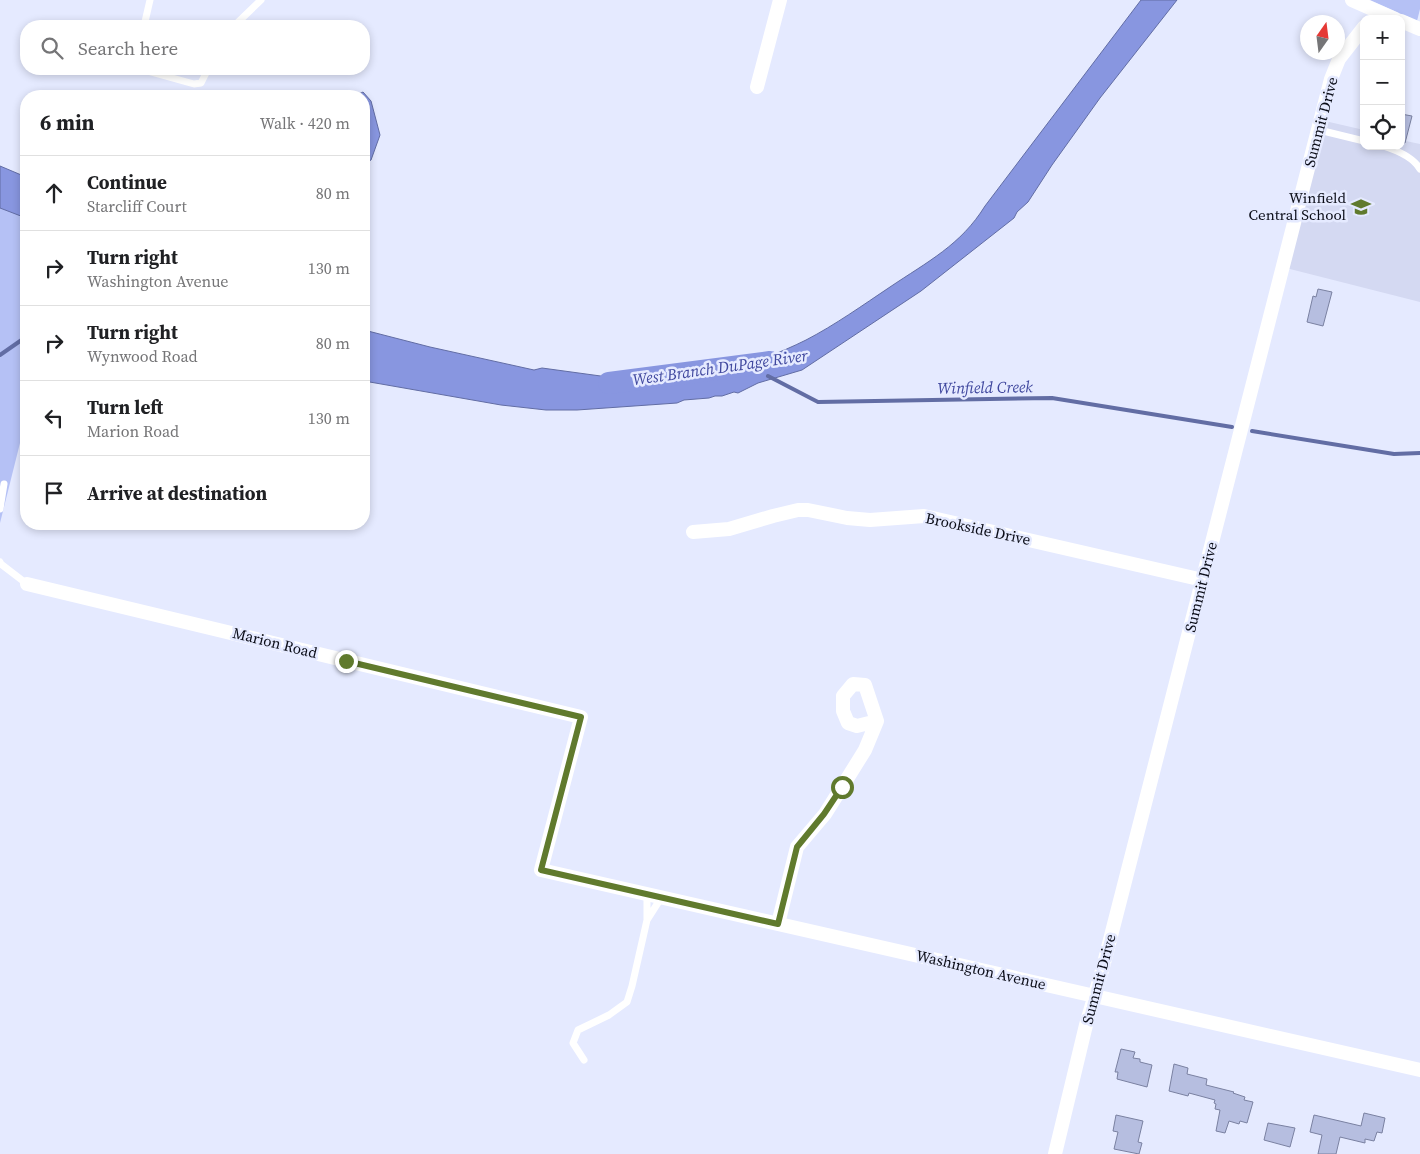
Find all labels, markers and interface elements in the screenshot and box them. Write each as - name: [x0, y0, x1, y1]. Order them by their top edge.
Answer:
- north arrow: [1300, 15, 1345, 60]
- map controls: [1360, 15, 1405, 150]
- button: +: [1360, 15, 1405, 60]
- search box: [20, 20, 370, 75]
- icon: search: [38, 34, 66, 62]
- text: Search here: [78, 35, 178, 61]
- button: −: [1360, 60, 1405, 105]
- street label: Summit Drive: [1298, 74, 1343, 169]
- button: locate: [1360, 105, 1405, 150]
- text: 6 min: [40, 108, 95, 137]
- text: Walk · 420 m: [260, 112, 350, 134]
- text: Continue: [87, 169, 167, 195]
- icon: ahead: [40, 179, 68, 207]
- text: 80 m: [316, 182, 350, 204]
- place label: Winfield Central School: [1249, 187, 1347, 225]
- text: Starcliff Court: [87, 195, 187, 217]
- school or university icon: Winfield Central School: [1350, 196, 1372, 218]
- text: Turn right: [87, 244, 178, 270]
- icon: right: [40, 254, 68, 282]
- text: 130 m: [308, 257, 350, 279]
- text: Washington Avenue: [87, 270, 229, 292]
- text: Turn right: [87, 319, 178, 345]
- icon: right: [40, 329, 68, 357]
- text: 80 m: [316, 332, 350, 354]
- water label: West Branch DuPage River: [631, 344, 810, 390]
- text: Wynwood Road: [87, 345, 198, 367]
- water label: Winfield Creek: [937, 375, 1033, 399]
- text: Turn left: [87, 394, 163, 420]
- icon: left: [40, 404, 68, 432]
- text: 130 m: [308, 407, 350, 429]
- text: Marion Road: [87, 420, 179, 442]
- icon: arrive: [40, 479, 68, 507]
- text: Arrive at destination: [87, 480, 267, 506]
- street label: Brookside Drive: [924, 507, 1033, 550]
- street label: Summit Drive: [1179, 539, 1222, 634]
- street label: Marion Road: [231, 622, 320, 663]
- route end: [335, 650, 358, 673]
- route start: [831, 776, 854, 799]
- street label: Summit Drive: [1076, 931, 1121, 1026]
- street label: Washington Avenue: [914, 944, 1048, 995]

